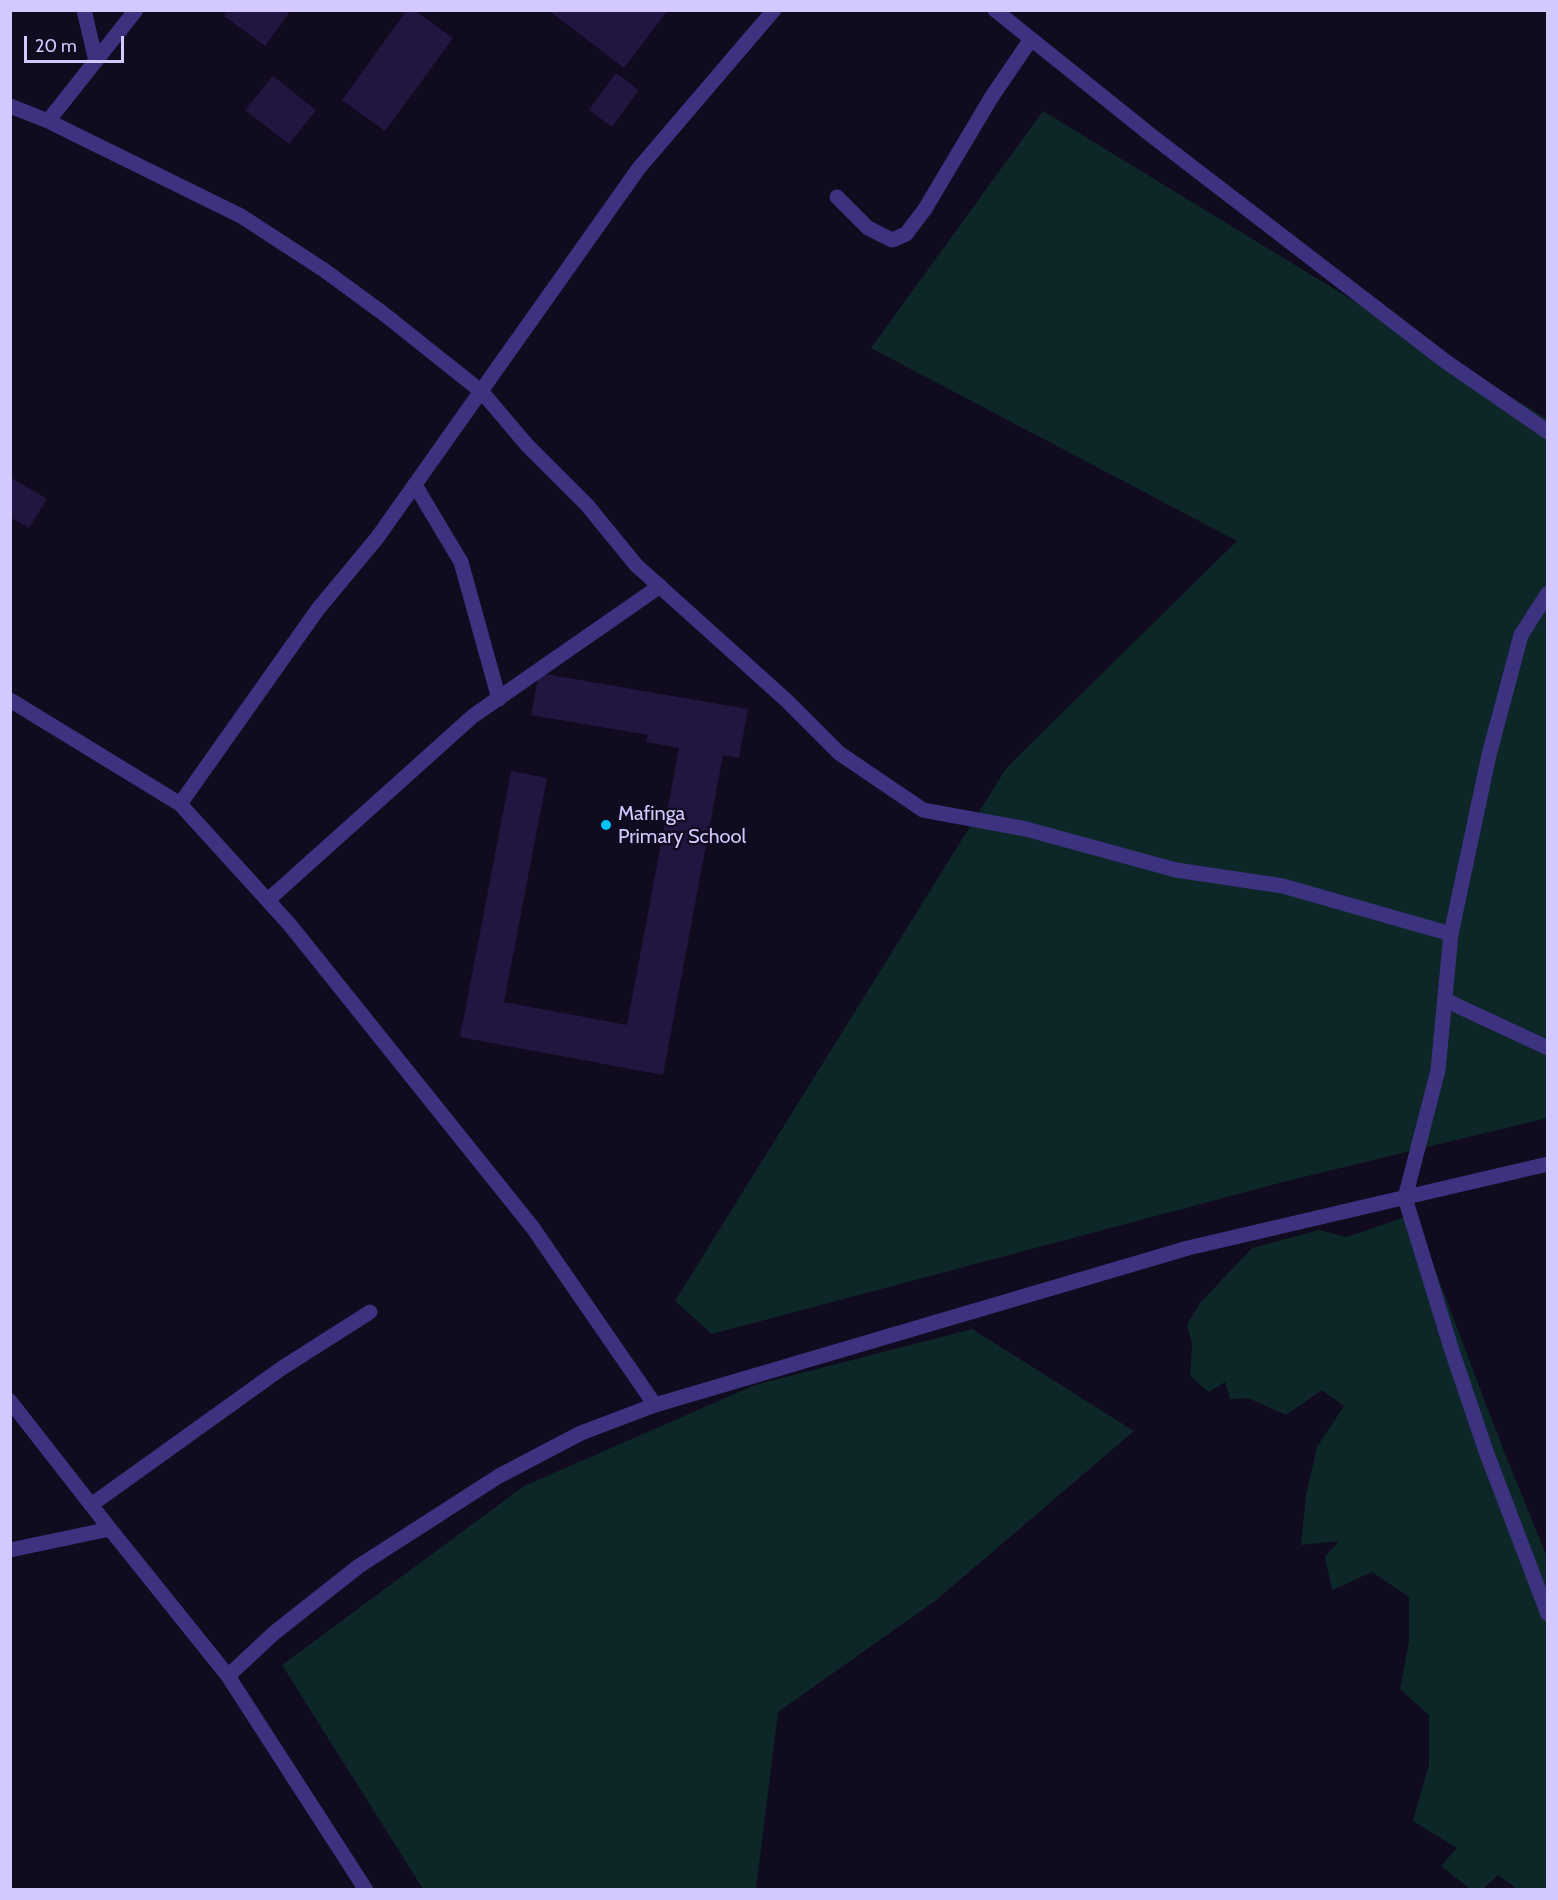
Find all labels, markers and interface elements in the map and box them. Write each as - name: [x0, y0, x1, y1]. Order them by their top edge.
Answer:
- scale bar: [27, 24, 128, 62]
- text: 20 m: [35, 35, 77, 57]
- place label: Mafinga Primary School: [618, 802, 746, 849]
- marker: Mafinga Primary School: [599, 818, 613, 832]

